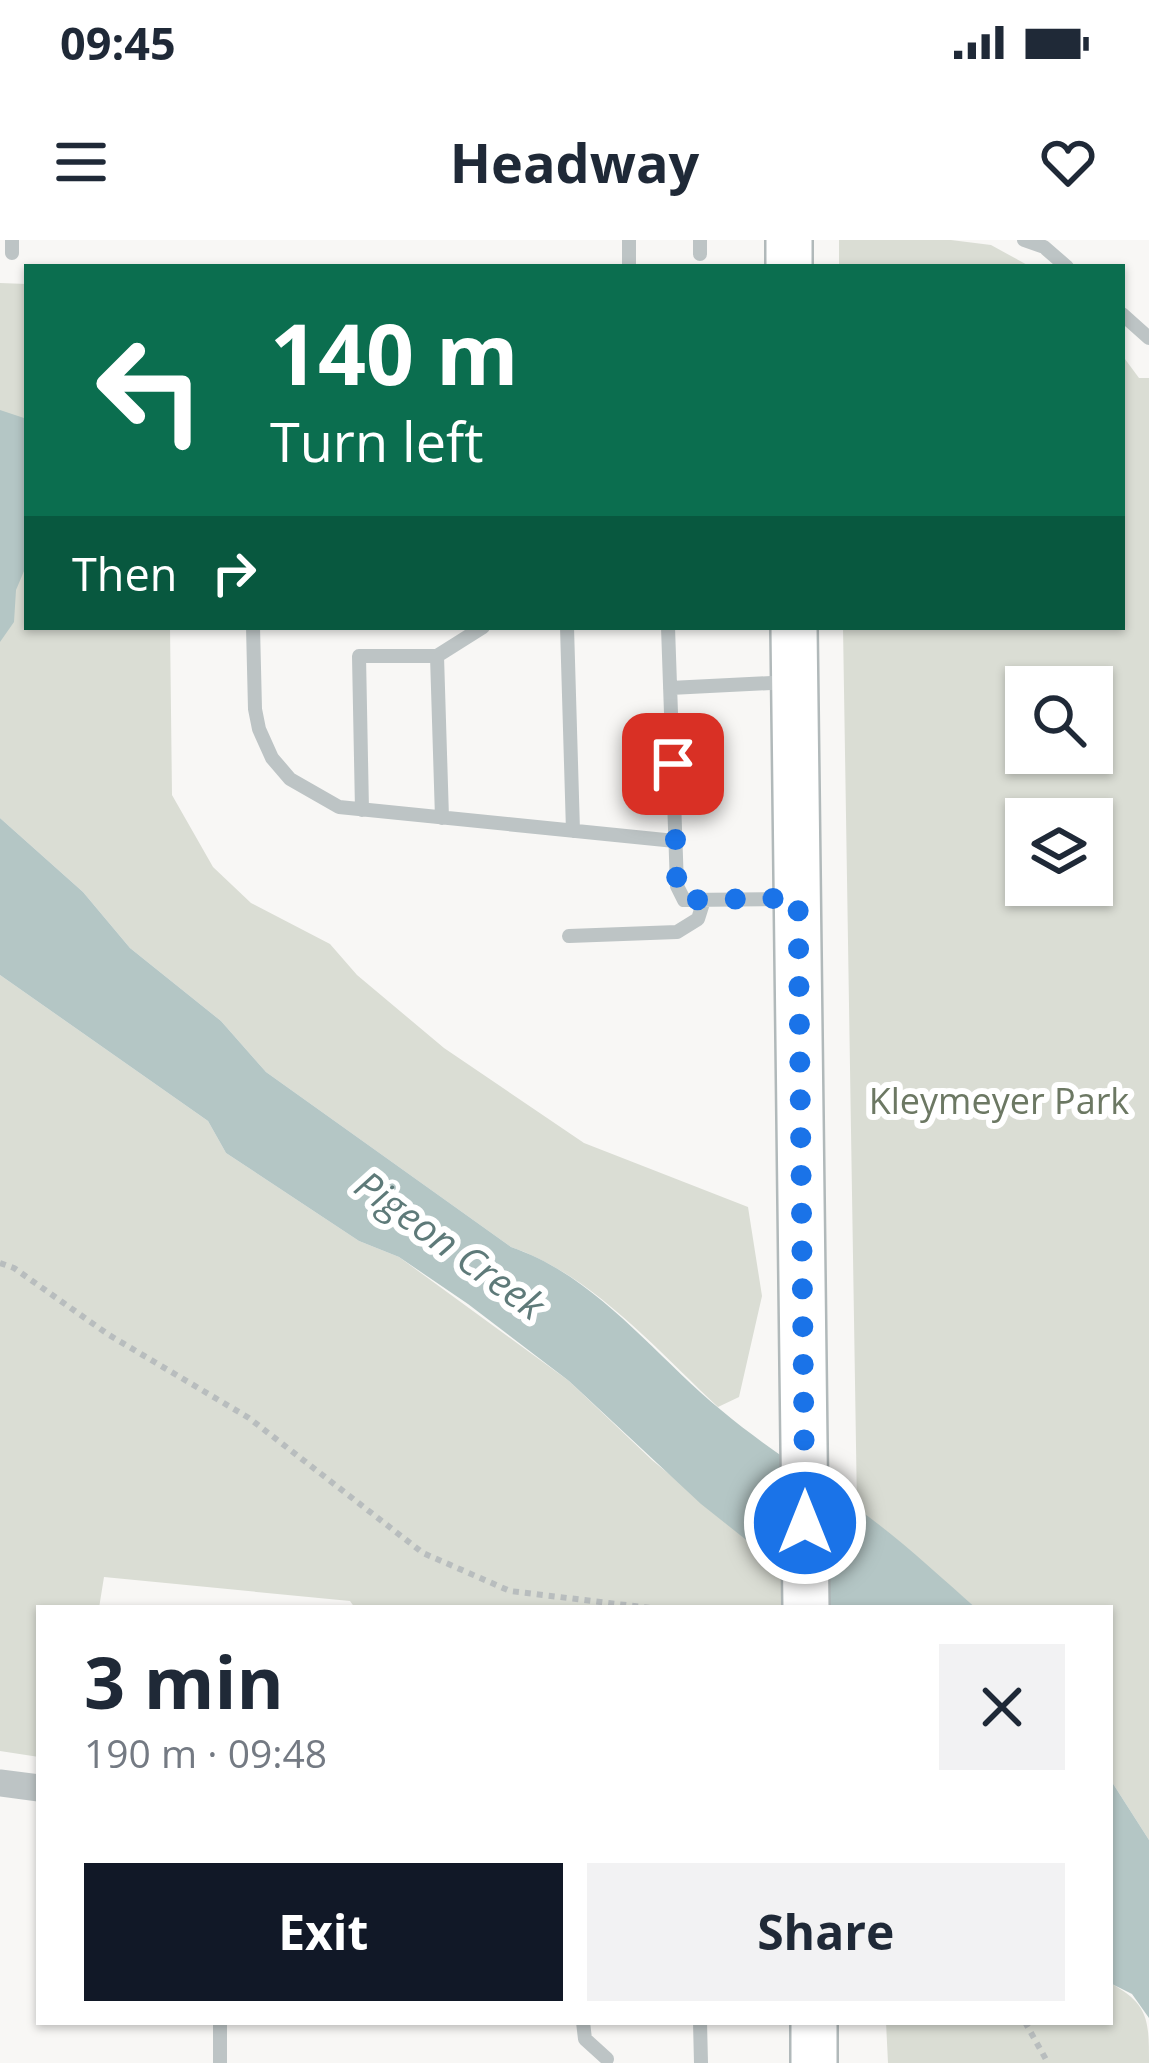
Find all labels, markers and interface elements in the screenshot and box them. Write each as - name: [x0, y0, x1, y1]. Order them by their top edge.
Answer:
- text: 09:45: [60, 12, 176, 73]
- text: Headway: [450, 125, 699, 199]
- icon: menu: [48, 129, 114, 195]
- icon: heart: [1035, 129, 1101, 195]
- text: 140 m: [270, 295, 518, 410]
- icon: left: [72, 312, 228, 468]
- text: Turn left: [270, 404, 483, 478]
- icon: right: [201, 540, 267, 606]
- text: Then: [72, 543, 177, 604]
- map controls: [1005, 666, 1113, 906]
- button: search: [1005, 666, 1113, 774]
- pin: [622, 713, 724, 815]
- icon: arrive: [640, 731, 706, 797]
- button: layers: [1005, 798, 1113, 906]
- park label: Kleymeyer Park: [869, 1076, 1129, 1125]
- water label: Pigeon Creek: [345, 1157, 558, 1332]
- position arrow: [742, 1460, 868, 1586]
- text: 3 min: [84, 1632, 284, 1730]
- button: close: [939, 1644, 1065, 1770]
- text: 190 m · 09:48: [84, 1726, 327, 1779]
- button: Exit: [84, 1863, 563, 2001]
- button: Share: [587, 1863, 1065, 2001]

